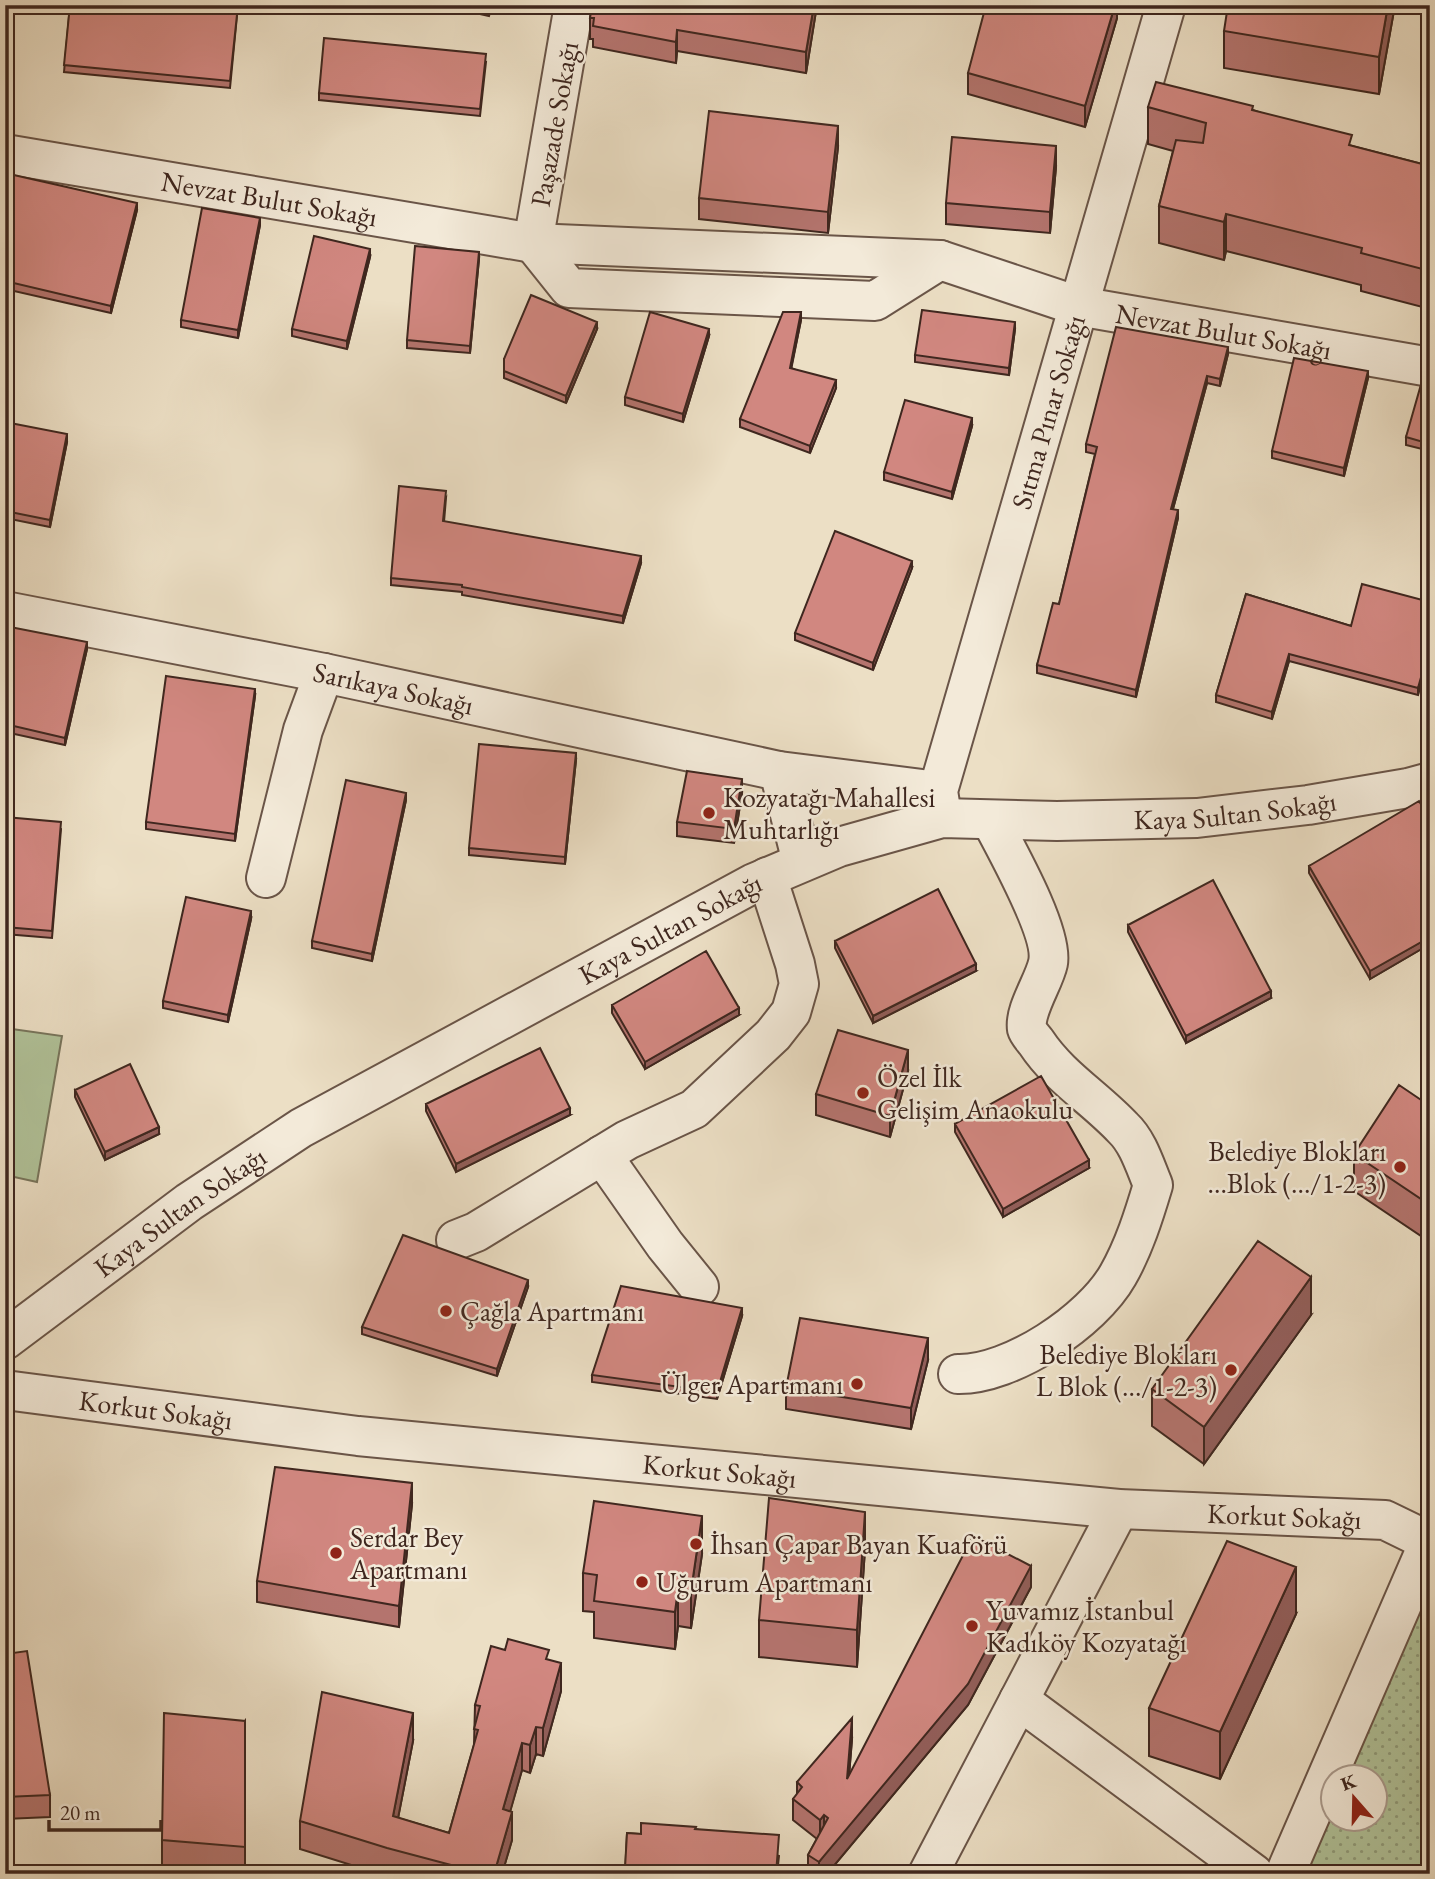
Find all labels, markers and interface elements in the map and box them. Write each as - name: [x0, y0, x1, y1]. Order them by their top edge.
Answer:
- street label: Paşazade Sokağı: [522, 38, 586, 209]
- street label: Nevzat Bulut Sokağı: [159, 163, 380, 234]
- street label: Nevzat Bulut Sokağı: [1113, 295, 1334, 368]
- street label: Sıtma Pınar Sokağı: [1003, 311, 1093, 513]
- street label: Sarıkaya Sokağı: [310, 653, 477, 723]
- place label: Kozyatağı Mahallesi Muhtarlığı: [723, 779, 936, 847]
- street label: Kaya Sultan Sokağı: [1133, 782, 1339, 837]
- marker: Kozyatağı Mahallesi Muhtarlığı: [701, 805, 717, 821]
- street label: Kaya Sultan Sokağı: [572, 864, 767, 993]
- place label: Özel İlk Gelişim Anaokulu: [877, 1059, 1074, 1127]
- marker: Özel İlk Gelişim Anaokulu: [855, 1085, 871, 1101]
- place label: Belediye Blokları ...Blok (.../1-2-3): [1208, 1133, 1386, 1201]
- street label: Kaya Sultan Sokağı: [86, 1138, 273, 1285]
- marker: Belediye Blokları ...Blok (.../1-2-3): [1392, 1159, 1408, 1175]
- place label: Çağla Apartmanı: [460, 1293, 644, 1329]
- marker: Çağla Apartmanı: [438, 1303, 454, 1319]
- place label: Belediye Blokları L Blok (.../1-2-3): [1036, 1336, 1217, 1404]
- marker: Belediye Blokları L Blok (.../1-2-3): [1223, 1362, 1239, 1378]
- place label: Ülger Apartmanı: [660, 1366, 843, 1402]
- marker: Ülger Apartmanı: [849, 1376, 865, 1392]
- street label: Korkut Sokağı: [77, 1382, 235, 1437]
- street label: Korkut Sokağı: [641, 1445, 798, 1496]
- street label: Korkut Sokağı: [1206, 1495, 1362, 1537]
- place label: Serdar Bey Apartmanı: [349, 1519, 467, 1587]
- place label: İhsan Çapar Bayan Kuaförü: [710, 1526, 1008, 1562]
- marker: İhsan Çapar Bayan Kuaförü: [688, 1536, 704, 1552]
- marker: Serdar Bey Apartmanı: [328, 1545, 344, 1561]
- place label: Uğurum Apartmanı: [656, 1564, 872, 1600]
- marker: Uğurum Apartmanı: [634, 1574, 650, 1590]
- place label: Yuvamız İstanbul Kadıköy Kozyatağı: [986, 1592, 1187, 1660]
- marker: Yuvamız İstanbul Kadıköy Kozyatağı: [964, 1618, 980, 1634]
- north arrow: [1320, 1764, 1390, 1834]
- text: K: [1337, 1768, 1360, 1797]
- scale bar: [49, 1788, 161, 1832]
- text: 20 m: [60, 1799, 101, 1826]

